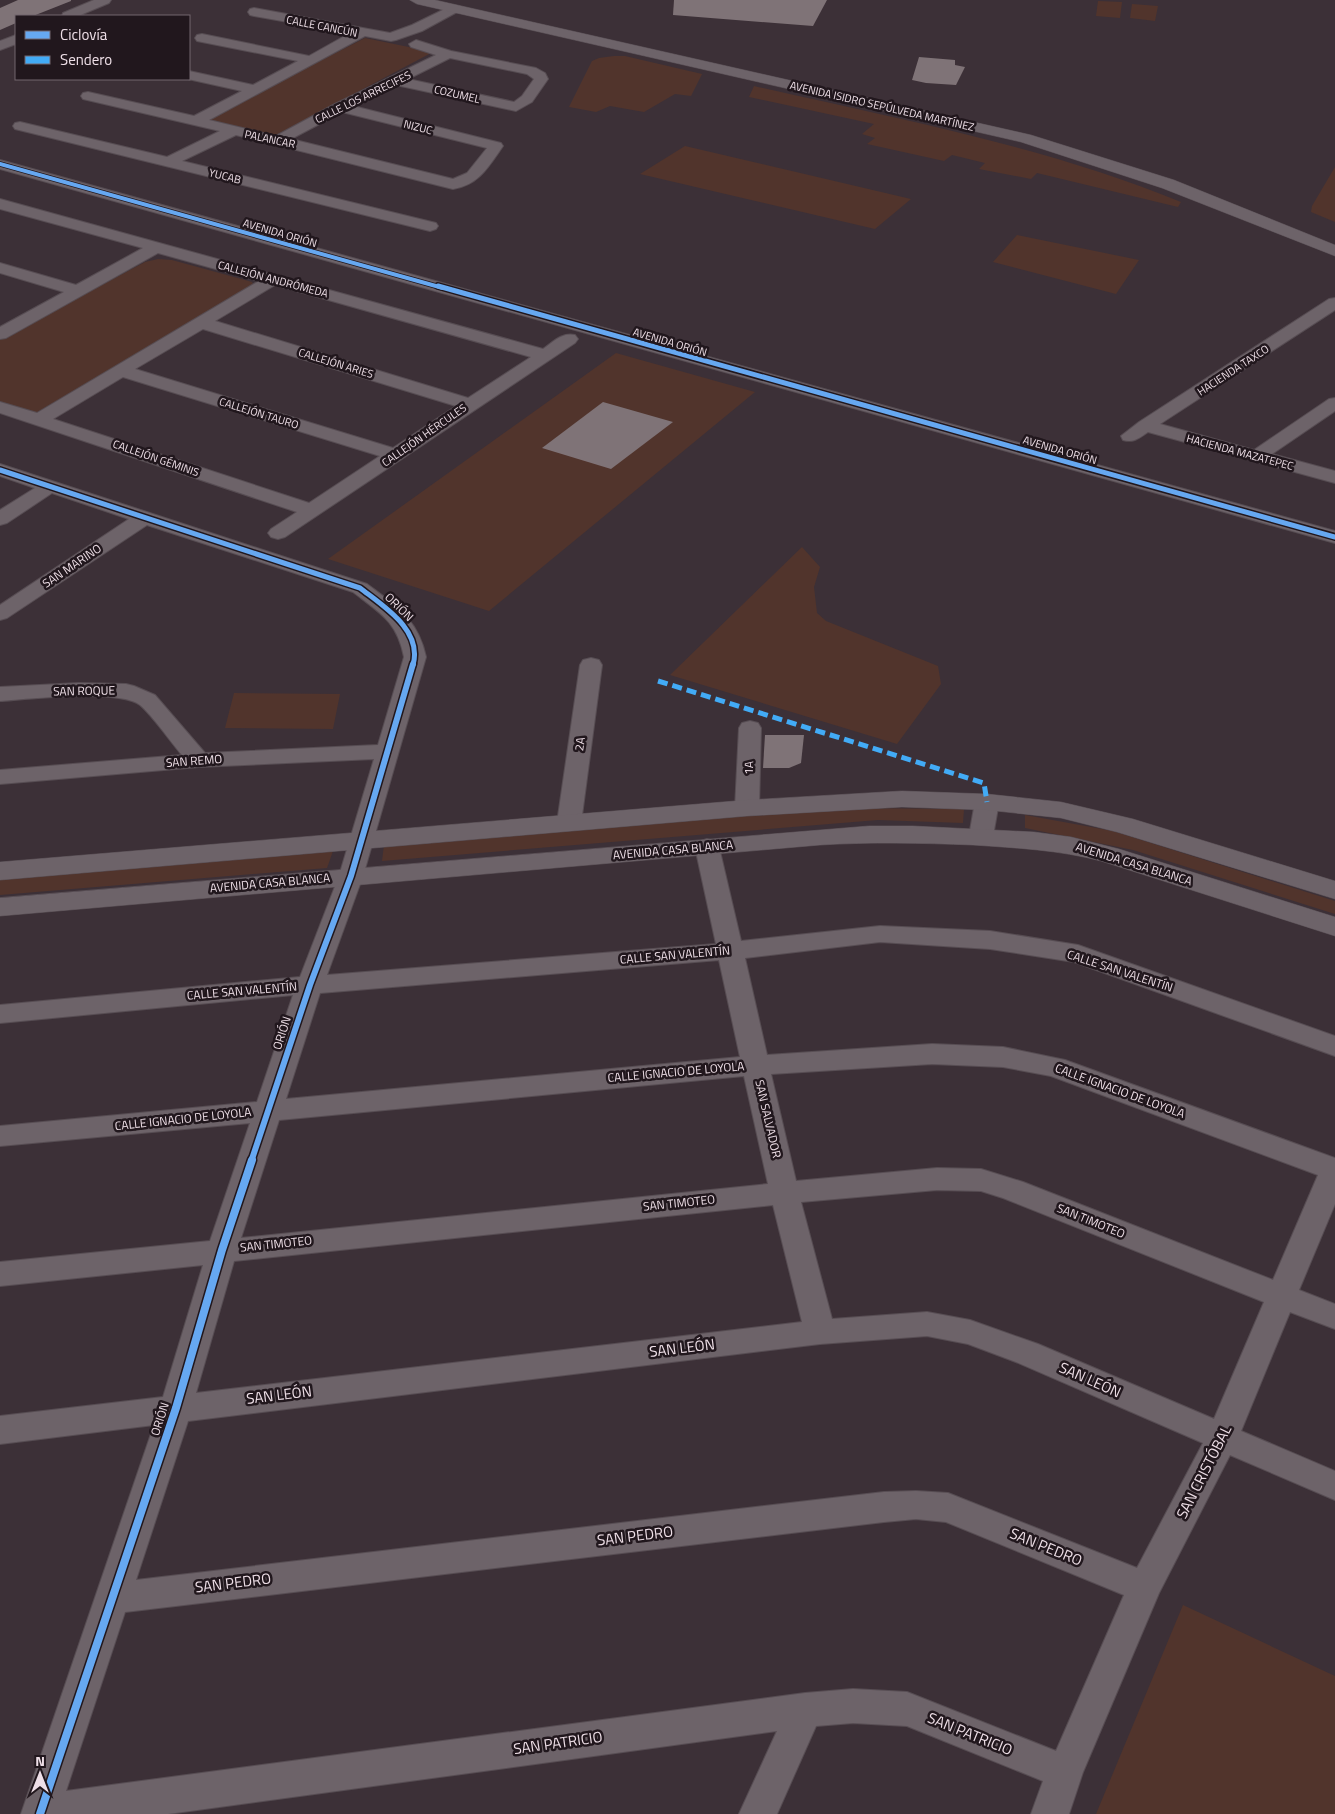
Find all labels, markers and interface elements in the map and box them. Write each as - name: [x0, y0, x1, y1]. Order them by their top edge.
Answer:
- street label: CALLE CANCÚN: [285, 11, 359, 41]
- legend: [15, 15, 190, 80]
- text: Ciclovía: [60, 23, 108, 46]
- text: Sendero: [60, 48, 112, 71]
- street label: CALLE LOS ARRECIFES: [312, 67, 414, 127]
- street label: AVENIDA ISIDRO SEPÚLVEDA MARTÍNEZ: [788, 77, 976, 135]
- street label: COZUMEL: [432, 81, 482, 107]
- street label: NIZUC: [402, 116, 434, 138]
- street label: PALANCAR: [243, 126, 297, 152]
- street label: YUCAB: [207, 164, 243, 188]
- street label: AVENIDA ORIÓN: [241, 215, 319, 251]
- street label: CALLEJÓN ANDRÓMEDA: [216, 257, 330, 302]
- street label: AVENIDA ORIÓN: [631, 324, 709, 360]
- street label: HACIENDA TAXCO: [1194, 341, 1272, 399]
- street label: CALLEJÓN ARIES: [297, 344, 375, 382]
- street label: CALLEJÓN TAURO: [217, 393, 301, 433]
- street label: CALLEJÓN HÉRCULES: [378, 400, 470, 470]
- street label: HACIENDA MAZATEPEC: [1185, 430, 1295, 474]
- street label: AVENIDA ORIÓN: [1021, 432, 1099, 468]
- street label: CALLEJÓN GÉMINIS: [111, 436, 201, 480]
- street label: SAN MARINO: [38, 539, 105, 592]
- street label: ORIÓN: [380, 588, 418, 625]
- street label: SAN ROQUE: [53, 680, 115, 701]
- street label: 2A: [569, 736, 590, 752]
- street label: SAN REMO: [165, 749, 223, 772]
- street label: 1A: [739, 761, 758, 775]
- street label: AVENIDA CASA BLANCA: [612, 835, 734, 864]
- street label: AVENIDA CASA BLANCA: [1074, 837, 1195, 890]
- street label: AVENIDA CASA BLANCA: [209, 868, 331, 897]
- street label: CALLE SAN VALENTÍN: [619, 940, 731, 969]
- street label: CALLE SAN VALENTÍN: [1065, 944, 1176, 997]
- street label: CALLE SAN VALENTÍN: [186, 976, 298, 1005]
- street label: ORIÓN: [267, 1014, 296, 1052]
- street label: CALLE IGNACIO DE LOYOLA: [607, 1056, 745, 1087]
- street label: CALLE IGNACIO DE LOYOLA: [1053, 1058, 1188, 1123]
- street label: SAN SALVADOR: [750, 1078, 787, 1160]
- street label: CALLE IGNACIO DE LOYOLA: [114, 1102, 252, 1135]
- street label: SAN TIMOTEO: [642, 1189, 716, 1216]
- street label: SAN TIMOTEO: [1054, 1198, 1128, 1243]
- street label: SAN TIMOTEO: [239, 1230, 313, 1257]
- street label: SAN LEÓN: [648, 1332, 716, 1363]
- street label: SAN LEÓN: [1055, 1356, 1125, 1403]
- street label: SAN LEÓN: [245, 1379, 313, 1410]
- street label: ORIÓN: [145, 1400, 174, 1438]
- street label: SAN CRISTÓBAL: [1170, 1421, 1237, 1523]
- street label: SAN PEDRO: [596, 1519, 674, 1552]
- street label: SAN PEDRO: [1006, 1522, 1086, 1572]
- street label: SAN PEDRO: [194, 1566, 272, 1599]
- street label: SAN PATRICIO: [924, 1706, 1016, 1761]
- street label: SAN PATRICIO: [512, 1725, 604, 1760]
- north arrow: [15, 1749, 65, 1799]
- text: N: [35, 1750, 45, 1771]

